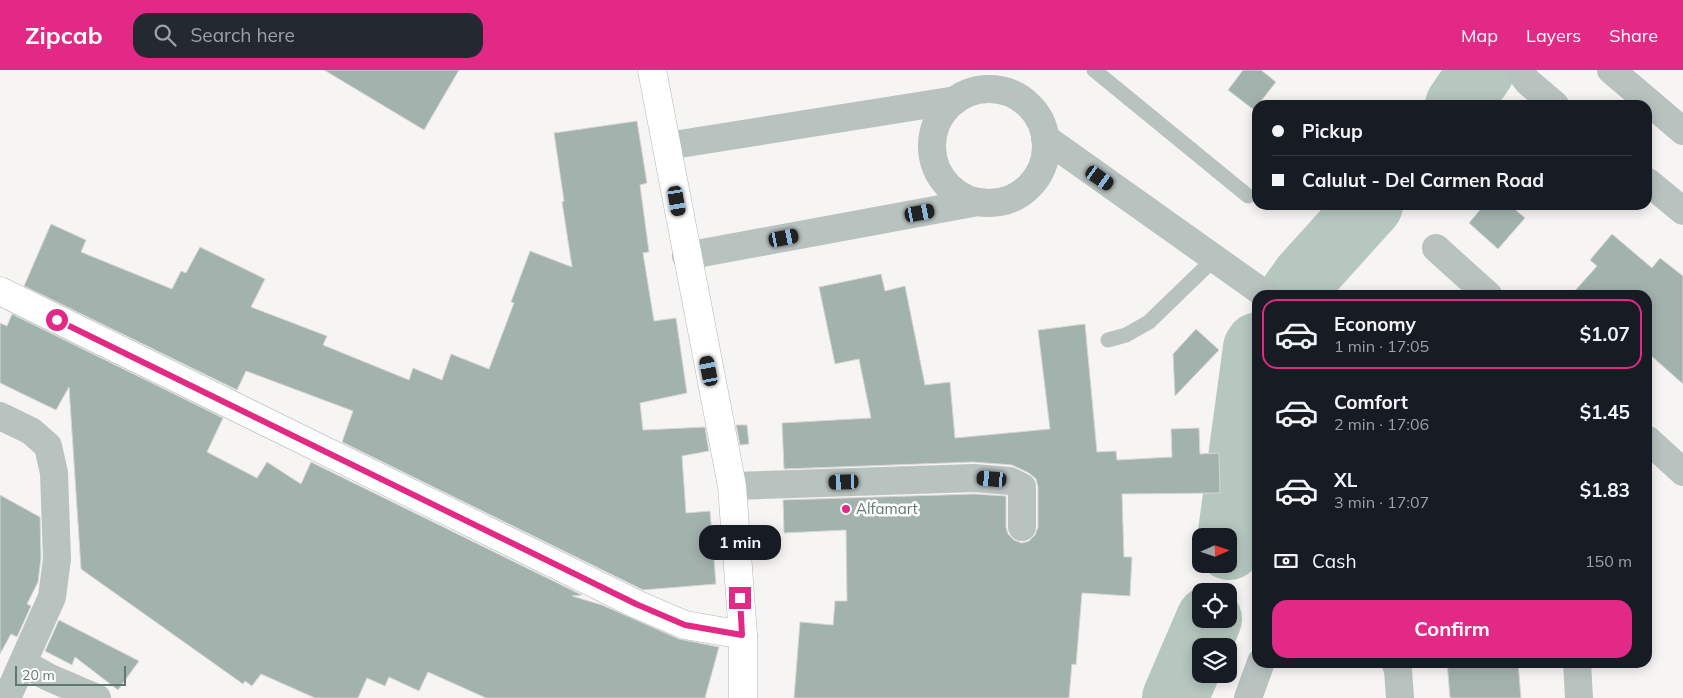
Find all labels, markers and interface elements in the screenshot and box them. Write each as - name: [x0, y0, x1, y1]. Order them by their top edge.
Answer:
- search box: [133, 13, 483, 58]
- text: Zipcab: [25, 20, 103, 50]
- icon: search: [151, 21, 179, 49]
- text: Search here: [191, 23, 295, 47]
- text: Map: [1461, 24, 1498, 47]
- text: Layers: [1526, 24, 1581, 47]
- text: Share: [1609, 24, 1658, 47]
- text: Pickup: [1302, 119, 1363, 143]
- car: [1083, 163, 1116, 193]
- text: Calulut - Del Carmen Road: [1302, 168, 1544, 192]
- car: [667, 185, 686, 217]
- car: [903, 203, 936, 223]
- car: [767, 228, 800, 248]
- route start: [46, 309, 68, 331]
- icon: car: [1274, 312, 1319, 357]
- text: Economy: [1334, 312, 1416, 336]
- text: $1.07: [1580, 322, 1630, 346]
- text: 1 min · 17:05: [1334, 336, 1429, 356]
- car: [698, 355, 719, 387]
- icon: car: [1274, 390, 1319, 435]
- text: Comfort: [1334, 390, 1408, 414]
- text: $1.45: [1580, 400, 1630, 424]
- text: 2 min · 17:06: [1334, 414, 1429, 434]
- icon: car: [1274, 468, 1319, 513]
- text: XL: [1334, 468, 1357, 492]
- car: [976, 470, 1007, 488]
- car: [828, 474, 859, 490]
- text: $1.83: [1580, 478, 1630, 502]
- text: 3 min · 17:07: [1334, 492, 1429, 512]
- place label: Alfamart: [856, 499, 918, 518]
- marker: Alfamart: [840, 503, 852, 515]
- callout: 1 min: [699, 526, 781, 560]
- north arrow: [1192, 528, 1238, 572]
- map controls: [1192, 528, 1237, 683]
- text: 1 min: [719, 532, 761, 552]
- icon: cash: [1272, 547, 1300, 575]
- text: Cash: [1312, 549, 1357, 573]
- text: 150 m: [1585, 551, 1632, 571]
- button: locate: [1192, 583, 1237, 628]
- route end: [729, 587, 751, 609]
- button: Confirm: [1272, 600, 1632, 658]
- button: layers: [1192, 638, 1237, 683]
- scale bar: [15, 663, 126, 686]
- text: 20 m: [22, 666, 55, 684]

